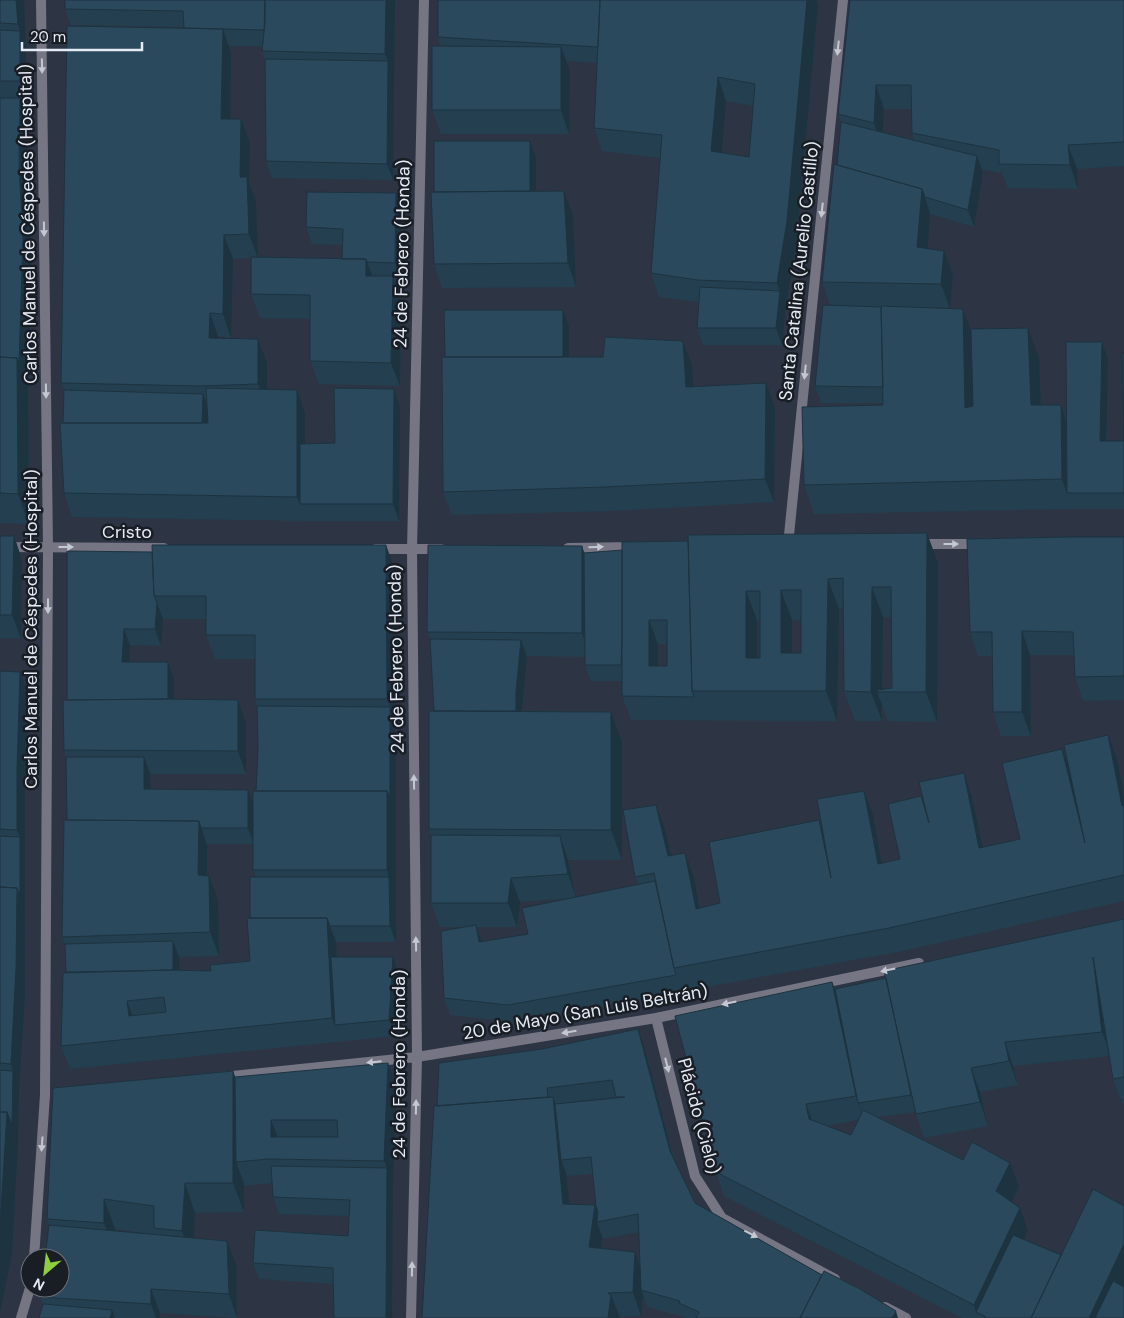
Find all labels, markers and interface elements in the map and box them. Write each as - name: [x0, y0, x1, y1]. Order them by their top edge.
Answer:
- scale bar: [22, 20, 142, 52]
- text: 20 m: [30, 27, 66, 47]
- one-way arrow: [834, 41, 842, 57]
- one-way arrow: [38, 58, 46, 74]
- street label: Carlos Manuel de Céspedes (Hospital): [13, 64, 43, 384]
- street label: Santa Catalina (Aurelio Castillo): [773, 140, 825, 402]
- street label: 24 de Febrero (Honda): [388, 159, 416, 349]
- one-way arrow: [818, 202, 826, 218]
- one-way arrow: [40, 221, 48, 237]
- one-way arrow: [801, 364, 809, 380]
- one-way arrow: [42, 383, 50, 399]
- street label: Carlos Manuel de Céspedes (Hospital): [19, 469, 43, 789]
- street label: Cristo: [102, 520, 152, 544]
- one-way arrow: [943, 540, 959, 548]
- one-way arrow: [58, 543, 74, 551]
- one-way arrow: [588, 543, 604, 551]
- street label: 24 de Febrero (Honda): [382, 564, 410, 754]
- one-way arrow: [44, 598, 52, 614]
- one-way arrow: [410, 774, 418, 790]
- one-way arrow: [412, 936, 420, 952]
- one-way arrow: [880, 966, 895, 974]
- street label: 24 de Febrero (Honda): [387, 970, 411, 1158]
- street label: 20 de Mayo (San Luis Beltrán): [461, 979, 709, 1045]
- one-way arrow: [721, 999, 736, 1007]
- one-way arrow: [561, 1029, 577, 1037]
- street label: Plácido (Cielo): [672, 1055, 726, 1177]
- one-way arrow: [365, 1058, 381, 1066]
- one-way arrow: [663, 1058, 671, 1073]
- one-way arrow: [412, 1099, 420, 1115]
- one-way arrow: [38, 1136, 46, 1152]
- one-way arrow: [744, 1230, 758, 1238]
- north arrow: [20, 1248, 70, 1298]
- one-way arrow: [408, 1261, 416, 1277]
- text: N: [30, 1274, 48, 1295]

